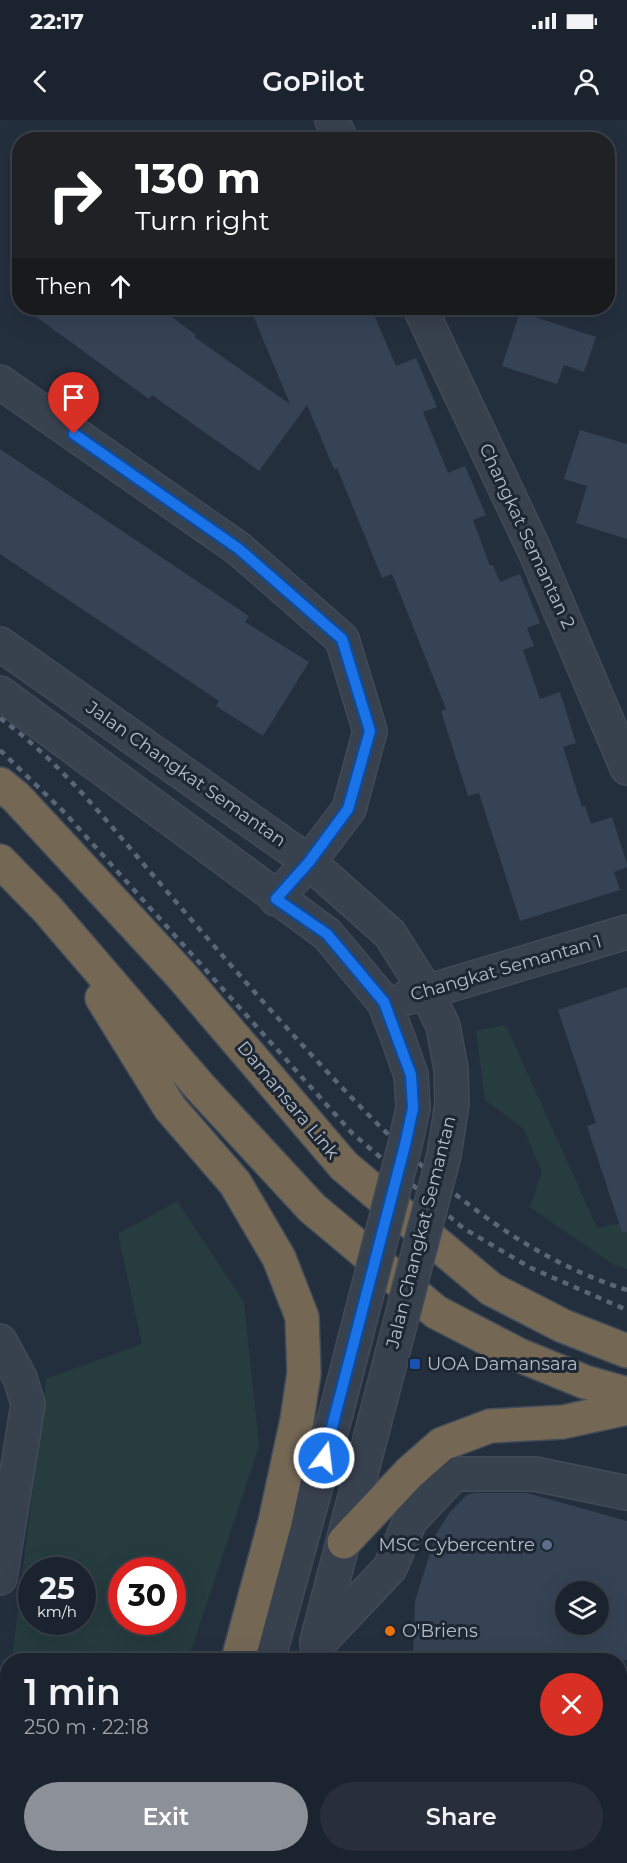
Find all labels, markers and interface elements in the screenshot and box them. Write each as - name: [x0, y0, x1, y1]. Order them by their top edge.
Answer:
- text: 22:17: [30, 8, 84, 35]
- icon: back: [24, 65, 57, 98]
- text: GoPilot: [262, 65, 365, 98]
- icon: person: [570, 65, 603, 98]
- text: 130 m: [135, 152, 261, 204]
- icon: right: [36, 156, 114, 234]
- text: Turn right: [135, 204, 270, 237]
- icon: ahead: [104, 270, 137, 303]
- text: Then: [36, 273, 92, 300]
- pin: [48, 372, 99, 434]
- icon: arrive: [57, 381, 90, 414]
- street label: Changkat Semantan 2: [474, 440, 580, 632]
- street label: Jalan Changkat Semantan: [81, 696, 290, 852]
- street label: Changkat Semantan 1: [408, 930, 604, 1006]
- street label: Damansara Link: [232, 1037, 344, 1164]
- street label: Jalan Changkat Semantan: [381, 1113, 461, 1351]
- place label: UOA Damansara: [427, 1353, 578, 1375]
- marker: UOA Damansara: [408, 1357, 422, 1371]
- position arrow: [292, 1426, 356, 1490]
- place label: MSC Cybercentre: [378, 1534, 535, 1556]
- marker: MSC Cybercentre: [540, 1538, 554, 1552]
- speed limit sign: 30: [108, 1557, 186, 1635]
- text: 25: [39, 1570, 75, 1607]
- map controls: [555, 1581, 609, 1635]
- button: layers: [555, 1581, 609, 1635]
- text: km/h: [37, 1602, 77, 1621]
- place label: O'Briens: [402, 1620, 478, 1642]
- marker: O'Briens: [383, 1624, 397, 1638]
- text: 1 min: [24, 1670, 121, 1714]
- button: close: [540, 1673, 603, 1736]
- text: 250 m · 22:18: [24, 1715, 149, 1739]
- button: Exit: [24, 1782, 308, 1851]
- button: Share: [320, 1782, 603, 1851]

